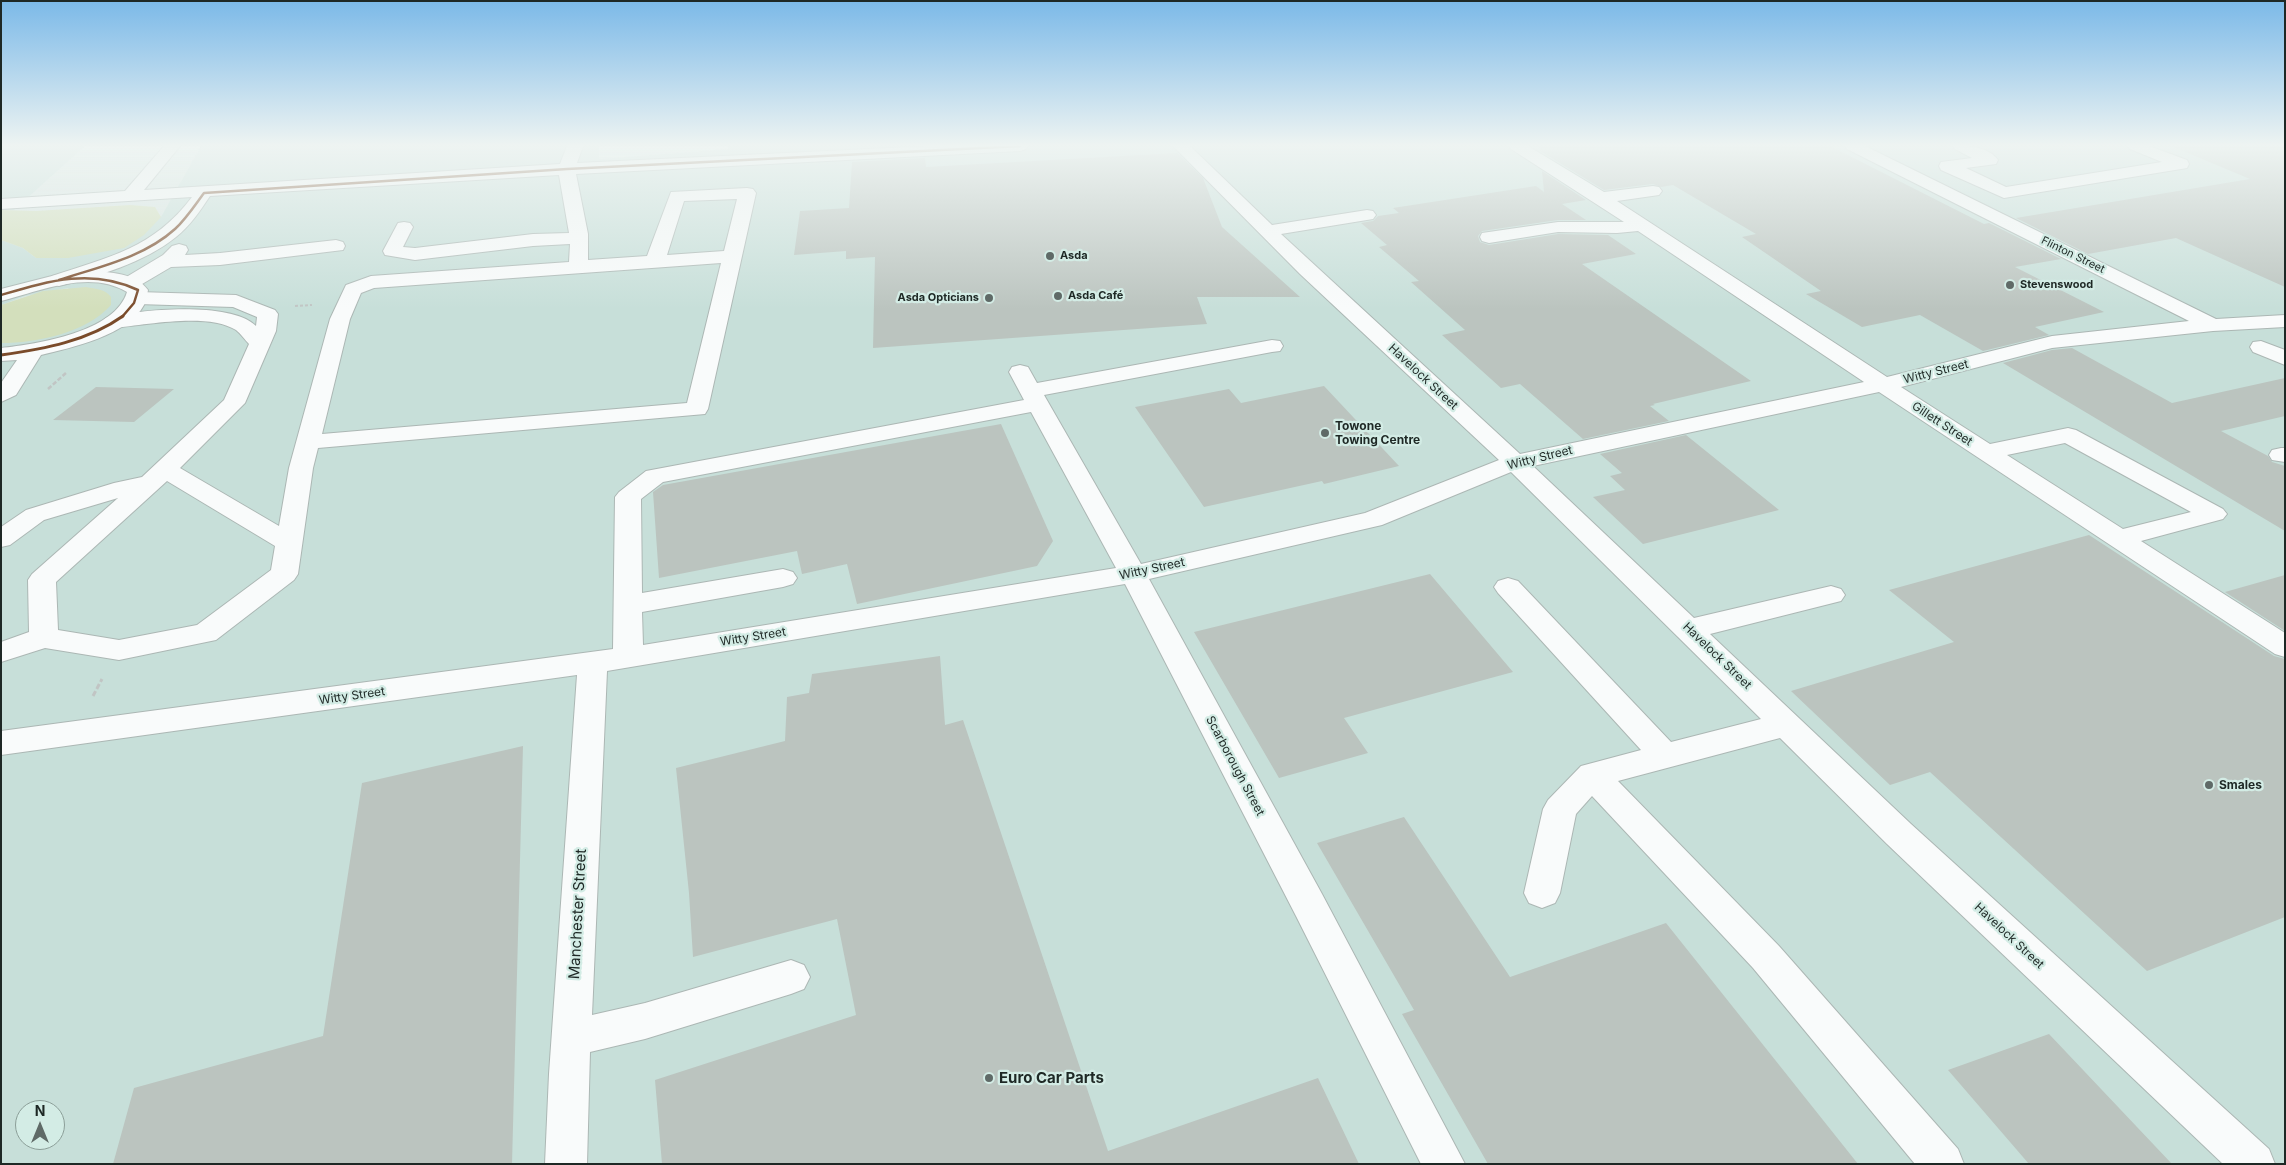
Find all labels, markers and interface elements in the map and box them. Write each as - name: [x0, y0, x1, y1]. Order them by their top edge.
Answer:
- street label: Flinton Street: [2039, 234, 2107, 276]
- place label: Asda: [1060, 249, 1088, 263]
- marker: Asda: [1044, 250, 1056, 262]
- place label: Stevenswood: [2020, 278, 2093, 292]
- marker: Stevenswood: [2004, 279, 2016, 291]
- place label: Asda Café: [1068, 289, 1123, 303]
- marker: Asda Café: [1052, 290, 1064, 302]
- place label: Asda Opticians: [898, 291, 979, 305]
- marker: Asda Opticians: [983, 292, 995, 304]
- street label: Havelock Street: [1385, 341, 1461, 413]
- street label: Witty Street: [1902, 357, 1970, 387]
- street label: Gillett Street: [1909, 399, 1975, 449]
- place label: Towone Towing Centre: [1335, 419, 1420, 447]
- marker: Towone Towing Centre: [1319, 427, 1331, 439]
- street label: Witty Street: [1506, 443, 1574, 473]
- street label: Witty Street: [1118, 555, 1186, 583]
- street label: Havelock Street: [1680, 620, 1754, 692]
- street label: Witty Street: [719, 625, 787, 649]
- street label: Witty Street: [318, 684, 386, 708]
- street label: Scarborough Street: [1203, 714, 1267, 818]
- place label: Smales: [2219, 778, 2262, 792]
- marker: Smales: [2203, 779, 2215, 791]
- street label: Manchester Street: [566, 848, 590, 980]
- street label: Havelock Street: [1971, 900, 2047, 972]
- place label: Euro Car Parts: [999, 1069, 1104, 1087]
- marker: Euro Car Parts: [983, 1072, 995, 1084]
- north arrow: [15, 1100, 65, 1150]
- text: N: [35, 1102, 45, 1119]

